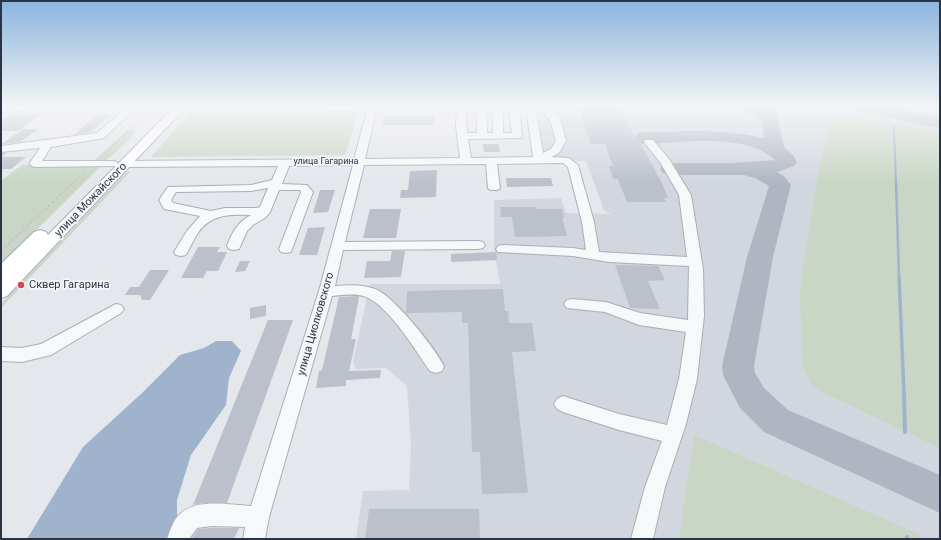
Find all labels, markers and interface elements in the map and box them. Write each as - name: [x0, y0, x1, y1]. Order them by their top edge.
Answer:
- street label: улица Гагарина: [294, 157, 358, 167]
- street label: улица Можайского: [52, 160, 130, 240]
- street label: улица Циолковского: [295, 271, 337, 377]
- place label: Сквер Гагарина: [29, 278, 110, 292]
- marker: Сквер Гагарина: [16, 280, 26, 290]

